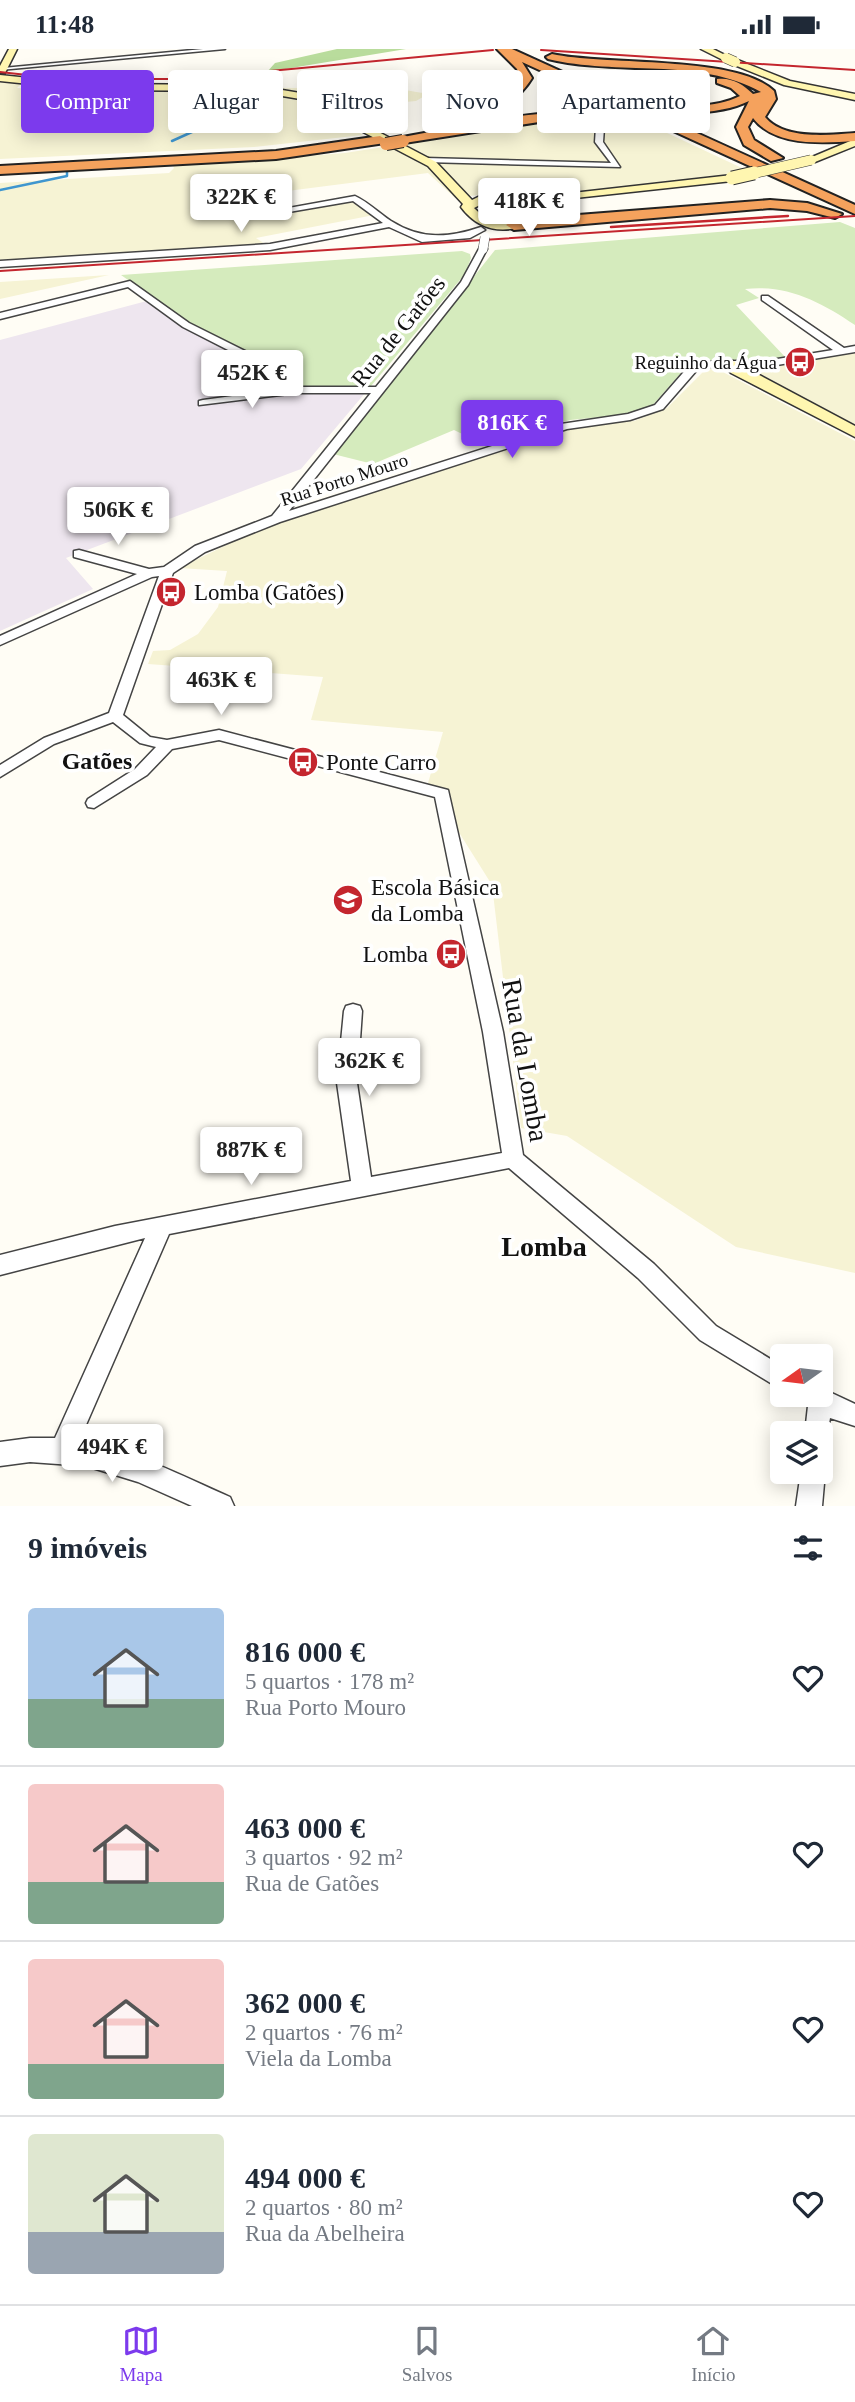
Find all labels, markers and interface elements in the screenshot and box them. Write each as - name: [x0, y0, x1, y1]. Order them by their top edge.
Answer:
- text: 11:48: [35, 10, 94, 39]
- chip: Comprar: [21, 70, 154, 133]
- chip: Alugar: [168, 70, 283, 133]
- chip: Filtros: [297, 70, 408, 133]
- chip: Novo: [422, 70, 523, 133]
- chip: Apartamento: [537, 70, 710, 133]
- pin: 322K €: [184, 174, 298, 234]
- pin: 418K €: [472, 179, 586, 238]
- text: 322K €: [206, 184, 276, 209]
- text: 418K €: [494, 188, 564, 213]
- street label: Rua de Gatões: [346, 271, 450, 391]
- bus stop icon: Reguinho da Água: [783, 345, 817, 379]
- pin: 452K €: [195, 351, 309, 410]
- place label: Reguinho da Água: [635, 352, 778, 373]
- text: 452K €: [217, 360, 287, 385]
- pin: 816K €: [455, 401, 569, 460]
- text: 816K €: [477, 410, 547, 435]
- street label: Rua Porto Mouro: [278, 449, 411, 510]
- pin: 506K €: [61, 487, 175, 547]
- text: 506K €: [83, 497, 153, 522]
- bus stop icon: Lomba (Gatões): [154, 575, 188, 609]
- place label: Lomba (Gatões): [194, 580, 344, 605]
- pin: 463K €: [164, 657, 278, 717]
- text: 463K €: [186, 667, 256, 692]
- bus stop icon: Ponte Carro: [286, 745, 320, 779]
- district label: Gatões: [62, 748, 132, 774]
- place label: Ponte Carro: [326, 750, 437, 775]
- place label: Escola Básica da Lomba: [371, 875, 499, 926]
- school or university icon: Escola Básica da Lomba: [331, 883, 365, 917]
- bus stop icon: Lomba: [434, 937, 468, 971]
- place label: Lomba: [363, 942, 428, 967]
- street label: Rua da Lomba: [496, 976, 555, 1145]
- pin: 362K €: [312, 1039, 426, 1098]
- text: 362K €: [334, 1048, 404, 1073]
- pin: 887K €: [194, 1127, 308, 1187]
- text: 887K €: [216, 1137, 286, 1162]
- district label: Lomba: [501, 1231, 587, 1262]
- north arrow: [770, 1344, 833, 1407]
- map controls: [770, 1344, 833, 1484]
- button: layers: [770, 1421, 833, 1484]
- pin: 494K €: [55, 1425, 169, 1484]
- text: 494K €: [77, 1434, 147, 1459]
- icon: filters: [789, 1529, 827, 1567]
- text: 9 imóveis: [28, 1531, 147, 1564]
- text: 816 000 €: [245, 1635, 365, 1668]
- icon: home: [84, 1636, 168, 1720]
- icon: heart: [789, 1659, 827, 1697]
- text: 5 quartos · 178 m²: [245, 1669, 414, 1694]
- text: Rua Porto Mouro: [245, 1695, 406, 1720]
- text: 463 000 €: [245, 1811, 365, 1844]
- icon: home: [84, 1812, 168, 1896]
- icon: heart: [789, 1835, 827, 1873]
- text: 3 quartos · 92 m²: [245, 1845, 403, 1870]
- text: Rua de Gatões: [245, 1871, 379, 1896]
- text: 362 000 €: [245, 1986, 365, 2019]
- icon: home: [84, 1987, 168, 2071]
- icon: heart: [789, 2010, 827, 2048]
- text: 2 quartos · 76 m²: [245, 2020, 403, 2045]
- text: Viela da Lomba: [245, 2046, 392, 2071]
- text: 494 000 €: [245, 2161, 365, 2194]
- icon: home: [84, 2162, 168, 2246]
- icon: heart: [789, 2185, 827, 2223]
- text: 2 quartos · 80 m²: [245, 2195, 403, 2220]
- text: Rua da Abelheira: [245, 2221, 405, 2246]
- tab: Mapa: [119, 2322, 163, 2386]
- tab: Salvos: [402, 2322, 452, 2386]
- tab: Início: [691, 2322, 736, 2386]

